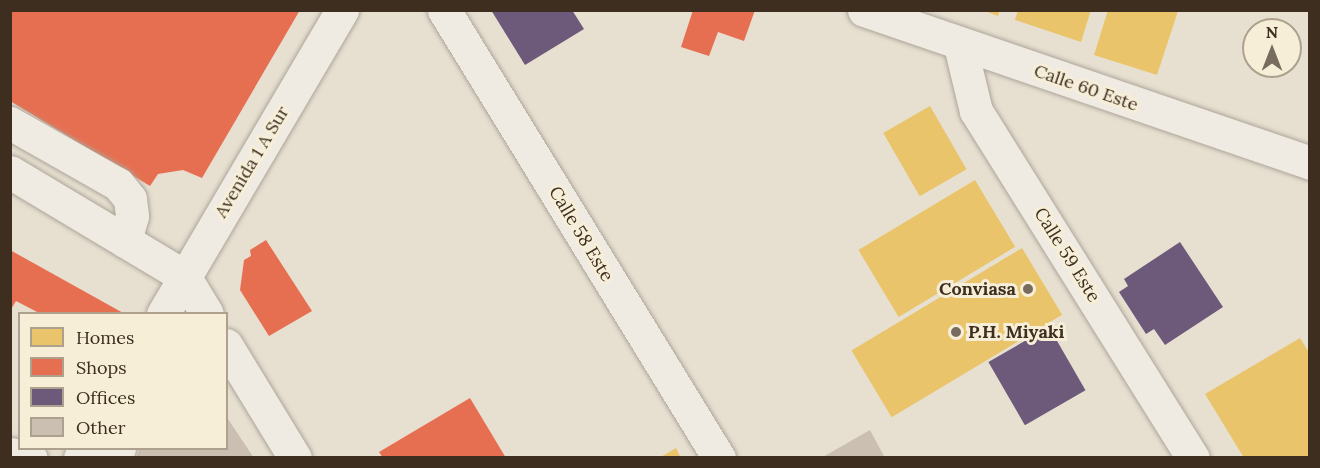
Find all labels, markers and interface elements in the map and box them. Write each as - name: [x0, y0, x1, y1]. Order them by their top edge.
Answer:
- north arrow: [1242, 18, 1302, 78]
- text: N: [1266, 22, 1278, 42]
- street label: Calle 60 Este: [1031, 60, 1141, 116]
- street label: Avenida 1 A Sur: [210, 102, 294, 222]
- street label: Calle 58 Este: [544, 183, 618, 285]
- street label: Calle 59 Este: [1029, 204, 1105, 306]
- place label: Conviasa: [939, 278, 1016, 300]
- marker: Conviasa: [1021, 282, 1035, 296]
- legend: [18, 312, 228, 450]
- place label: P.H. Miyaki: [968, 321, 1064, 343]
- marker: P.H. Miyaki: [949, 325, 963, 339]
- text: Homes: [76, 326, 134, 349]
- text: Shops: [76, 356, 127, 379]
- text: Offices: [76, 386, 135, 409]
- text: Other: [76, 416, 126, 439]

